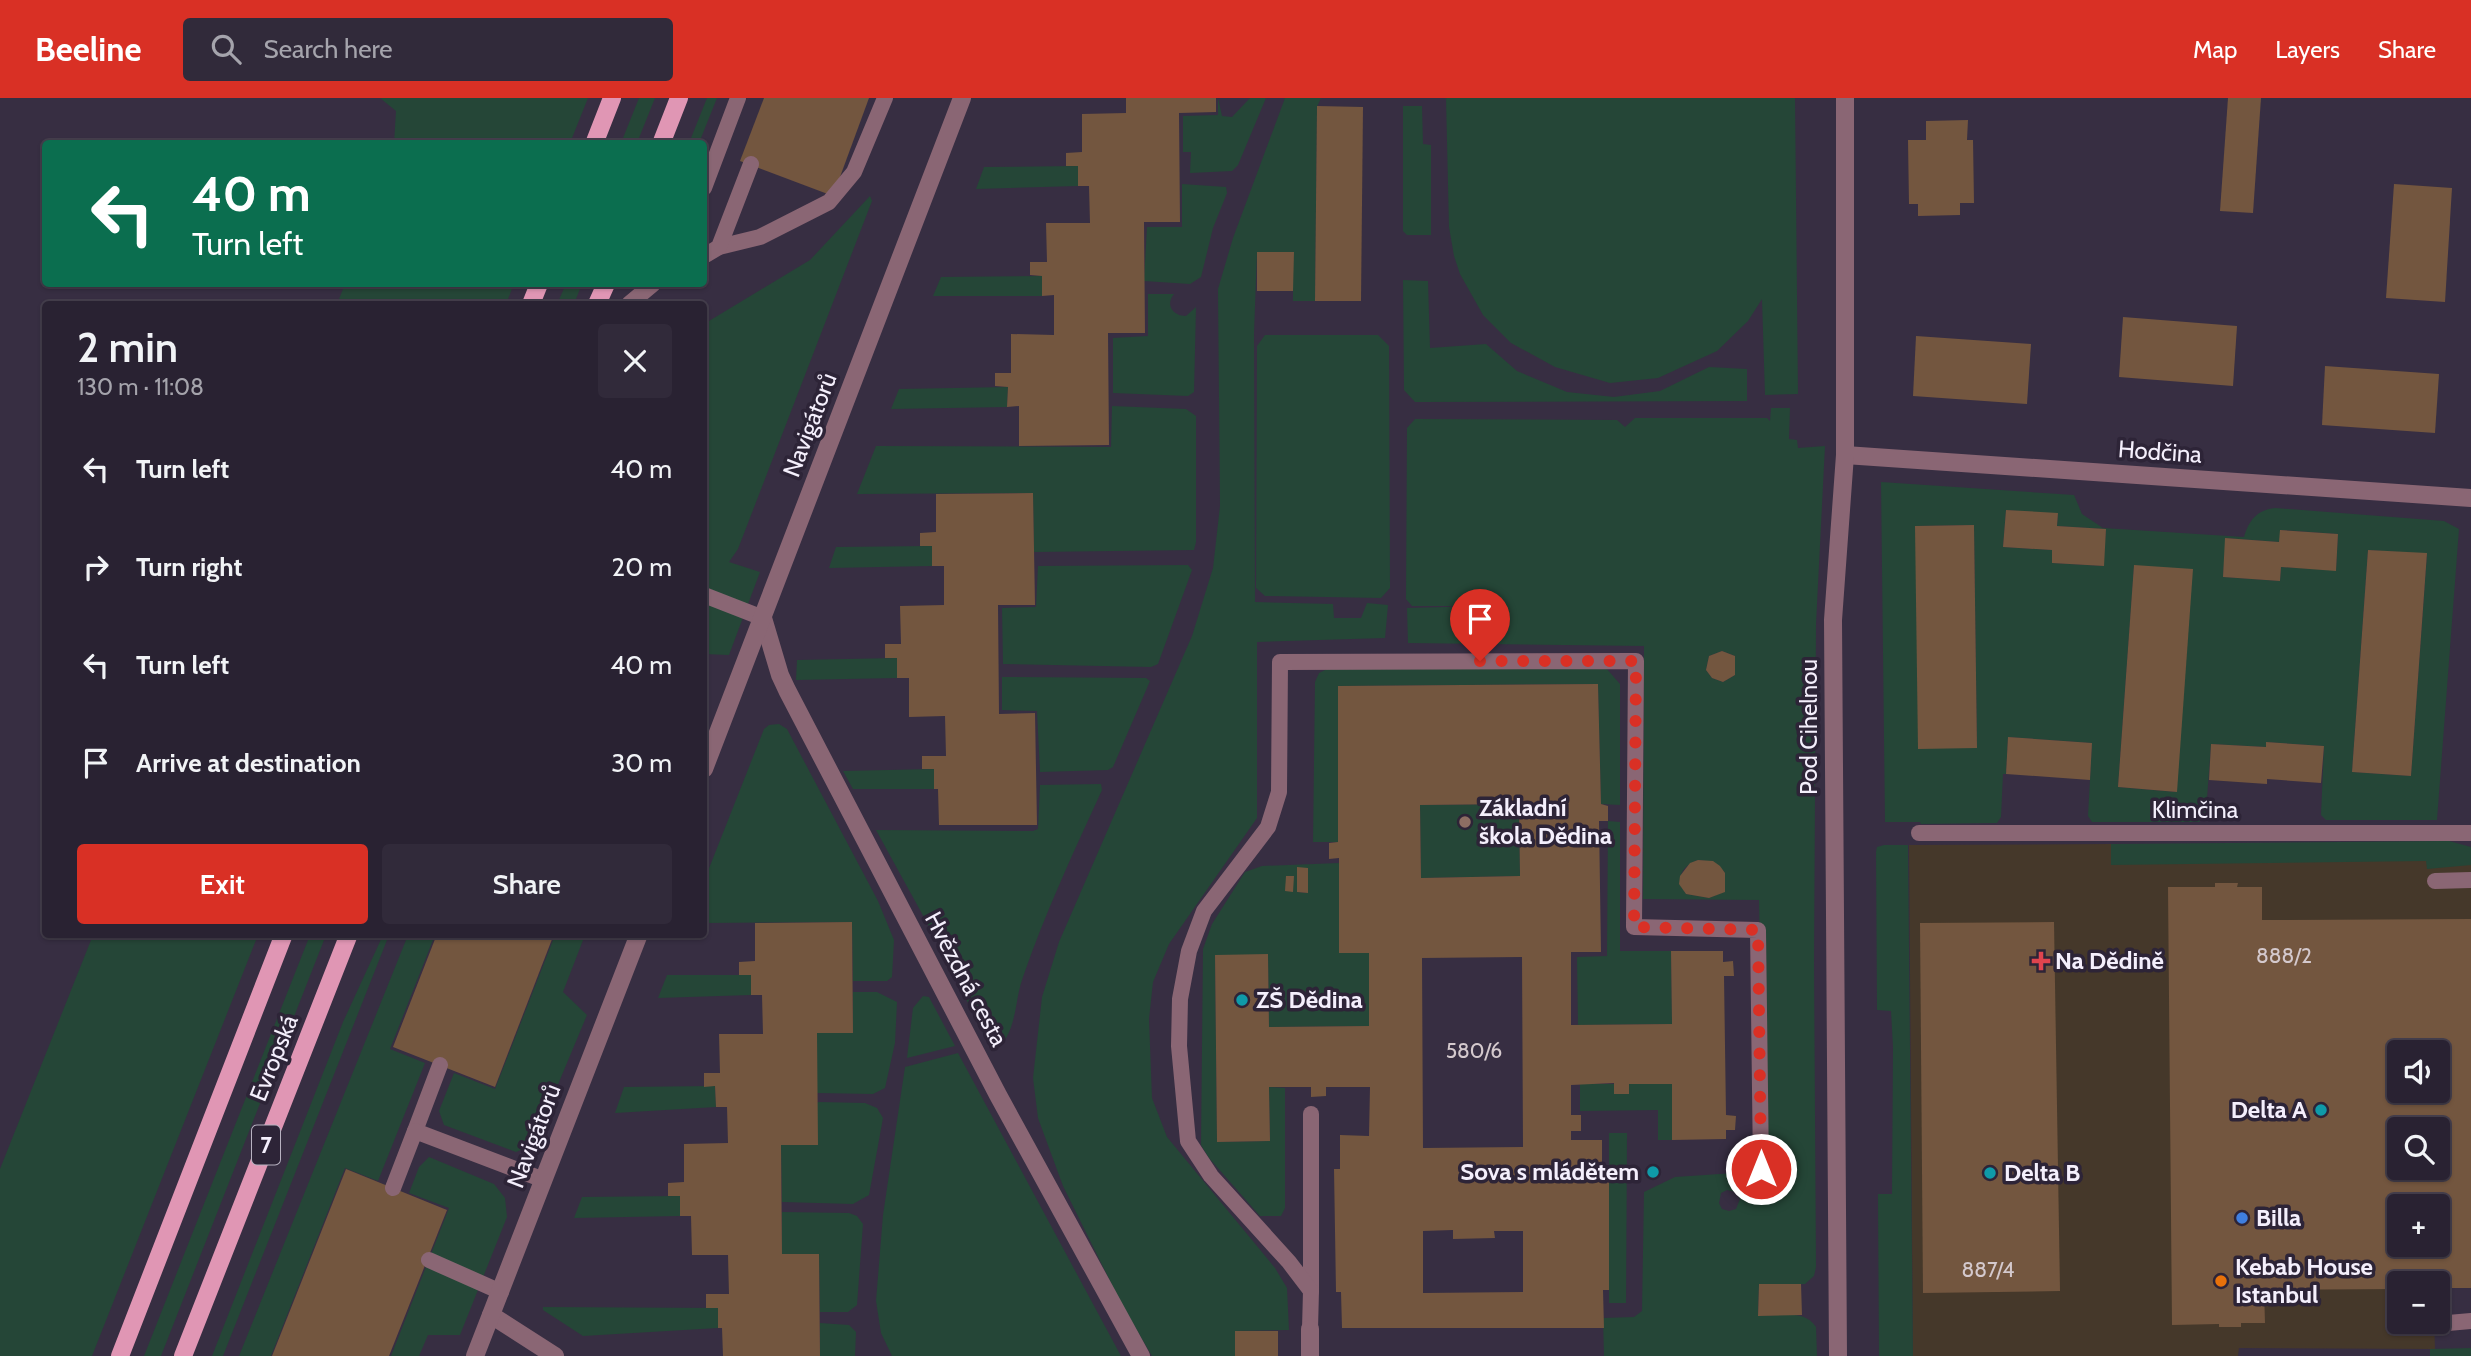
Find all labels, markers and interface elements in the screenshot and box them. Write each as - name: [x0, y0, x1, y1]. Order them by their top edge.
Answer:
- search box: [183, 18, 673, 81]
- text: Beeline: [35, 29, 141, 69]
- icon: search: [207, 30, 245, 68]
- text: Search here: [263, 33, 393, 65]
- text: Map: [2193, 35, 2237, 64]
- text: Layers: [2275, 35, 2340, 64]
- text: Share: [2378, 35, 2436, 64]
- text: 40 m: [192, 164, 311, 223]
- icon: left: [77, 168, 168, 259]
- text: Turn left: [192, 224, 303, 263]
- text: 2 min: [77, 321, 178, 373]
- button: close: [598, 324, 672, 398]
- street label: Navigátorů: [776, 369, 843, 481]
- text: 130 m · 11:08: [77, 373, 204, 401]
- street label: Hodčina: [2117, 434, 2203, 469]
- icon: left: [77, 450, 115, 488]
- text: Turn left: [136, 453, 229, 485]
- text: 40 m: [610, 453, 672, 485]
- icon: right: [77, 548, 115, 586]
- text: Turn right: [136, 551, 242, 583]
- text: 20 m: [612, 551, 672, 583]
- pin: [1450, 589, 1510, 661]
- icon: arrive: [1461, 600, 1499, 638]
- icon: left: [77, 646, 115, 684]
- text: Turn left: [136, 649, 229, 681]
- text: 40 m: [610, 649, 672, 681]
- street label: Pod Cihelnou: [1794, 659, 1823, 795]
- icon: arrive: [77, 744, 115, 782]
- text: Arrive at destination: [136, 747, 361, 779]
- text: 30 m: [611, 747, 672, 779]
- place label: Základní škola Dědina: [1479, 793, 1612, 850]
- street label: Klimčina: [2152, 795, 2239, 824]
- marker: Základní škola Dědina: [1457, 814, 1473, 830]
- button: Exit: [77, 844, 368, 924]
- button: Share: [382, 844, 672, 924]
- street label: Hvězdná cesta: [919, 907, 1014, 1051]
- house number: 888/2: [2256, 943, 2312, 968]
- place label: Na Dědině: [2055, 946, 2164, 975]
- marker: Na Dědině: [2033, 953, 2049, 969]
- place label: ZŠ Dědina: [1256, 985, 1363, 1014]
- marker: ZŠ Dědina: [1234, 992, 1250, 1008]
- street label: Evropská: [243, 1010, 304, 1105]
- house number: 580/6: [1446, 1038, 1502, 1063]
- map controls: [2387, 1040, 2450, 1334]
- button: sound: [2387, 1040, 2450, 1103]
- street label: Navigátorů: [500, 1080, 567, 1192]
- place label: Delta A: [2231, 1095, 2307, 1124]
- marker: Delta A: [2313, 1102, 2329, 1118]
- button: search: [2387, 1117, 2450, 1180]
- road number: 7: [252, 1126, 280, 1164]
- position arrow: [1724, 1132, 1798, 1206]
- place label: Sova s mládětem: [1460, 1157, 1639, 1186]
- place label: Delta B: [2004, 1158, 2080, 1187]
- marker: Sova s mládětem: [1645, 1164, 1661, 1180]
- marker: Delta B: [1982, 1165, 1998, 1181]
- button: +: [2387, 1194, 2450, 1257]
- place label: Billa: [2256, 1203, 2301, 1232]
- marker: Billa: [2234, 1210, 2250, 1226]
- place label: Kebab House Istanbul: [2235, 1252, 2373, 1309]
- house number: 887/4: [1962, 1257, 2014, 1282]
- button: −: [2387, 1271, 2450, 1334]
- marker: Kebab House Istanbul: [2213, 1273, 2229, 1289]

